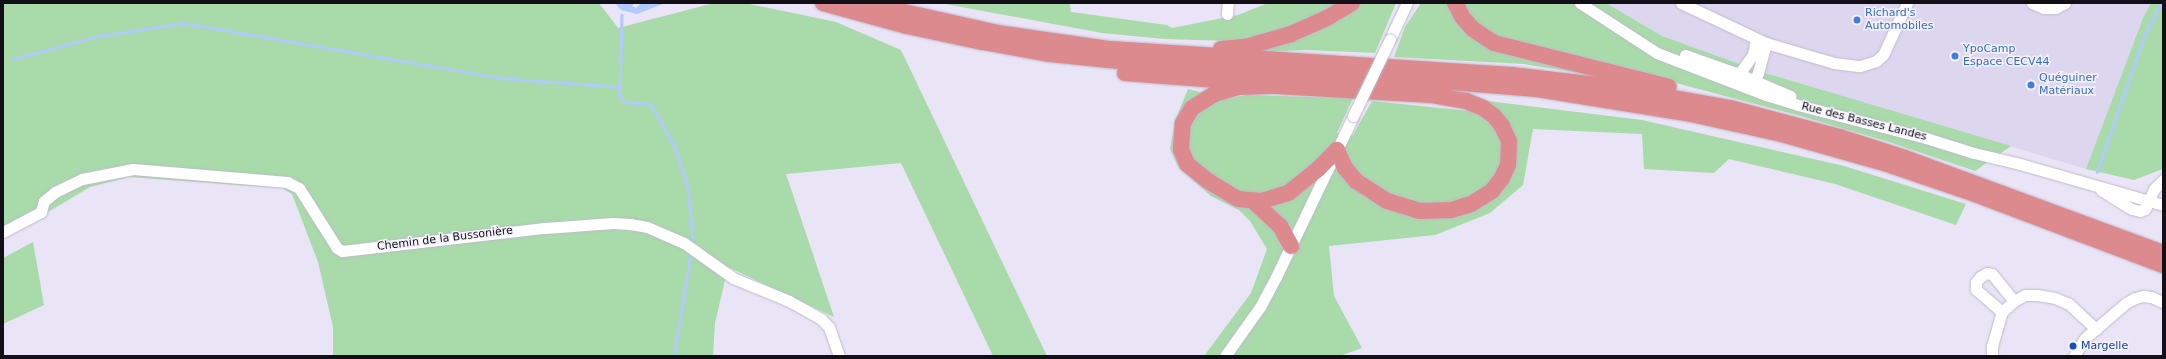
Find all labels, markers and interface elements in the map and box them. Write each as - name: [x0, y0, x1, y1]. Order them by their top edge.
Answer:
- place label: Richard's Automobiles: [1865, 7, 1934, 33]
- marker: Richard's Automobiles: [1852, 15, 1862, 25]
- place label: YpoCamp Espace CECV44: [1963, 43, 2050, 69]
- marker: YpoCamp Espace CECV44: [1950, 51, 1960, 61]
- place label: Quéguiner Matériaux: [2039, 72, 2097, 98]
- marker: Quéguiner Matériaux: [2026, 80, 2036, 90]
- street label: Rue des Basses Landes: [1800, 100, 1928, 144]
- street label: Chemin de la Bussonière: [376, 224, 514, 254]
- place label: Margelle: [2081, 339, 2128, 353]
- marker: Margelle: [2068, 341, 2078, 351]

